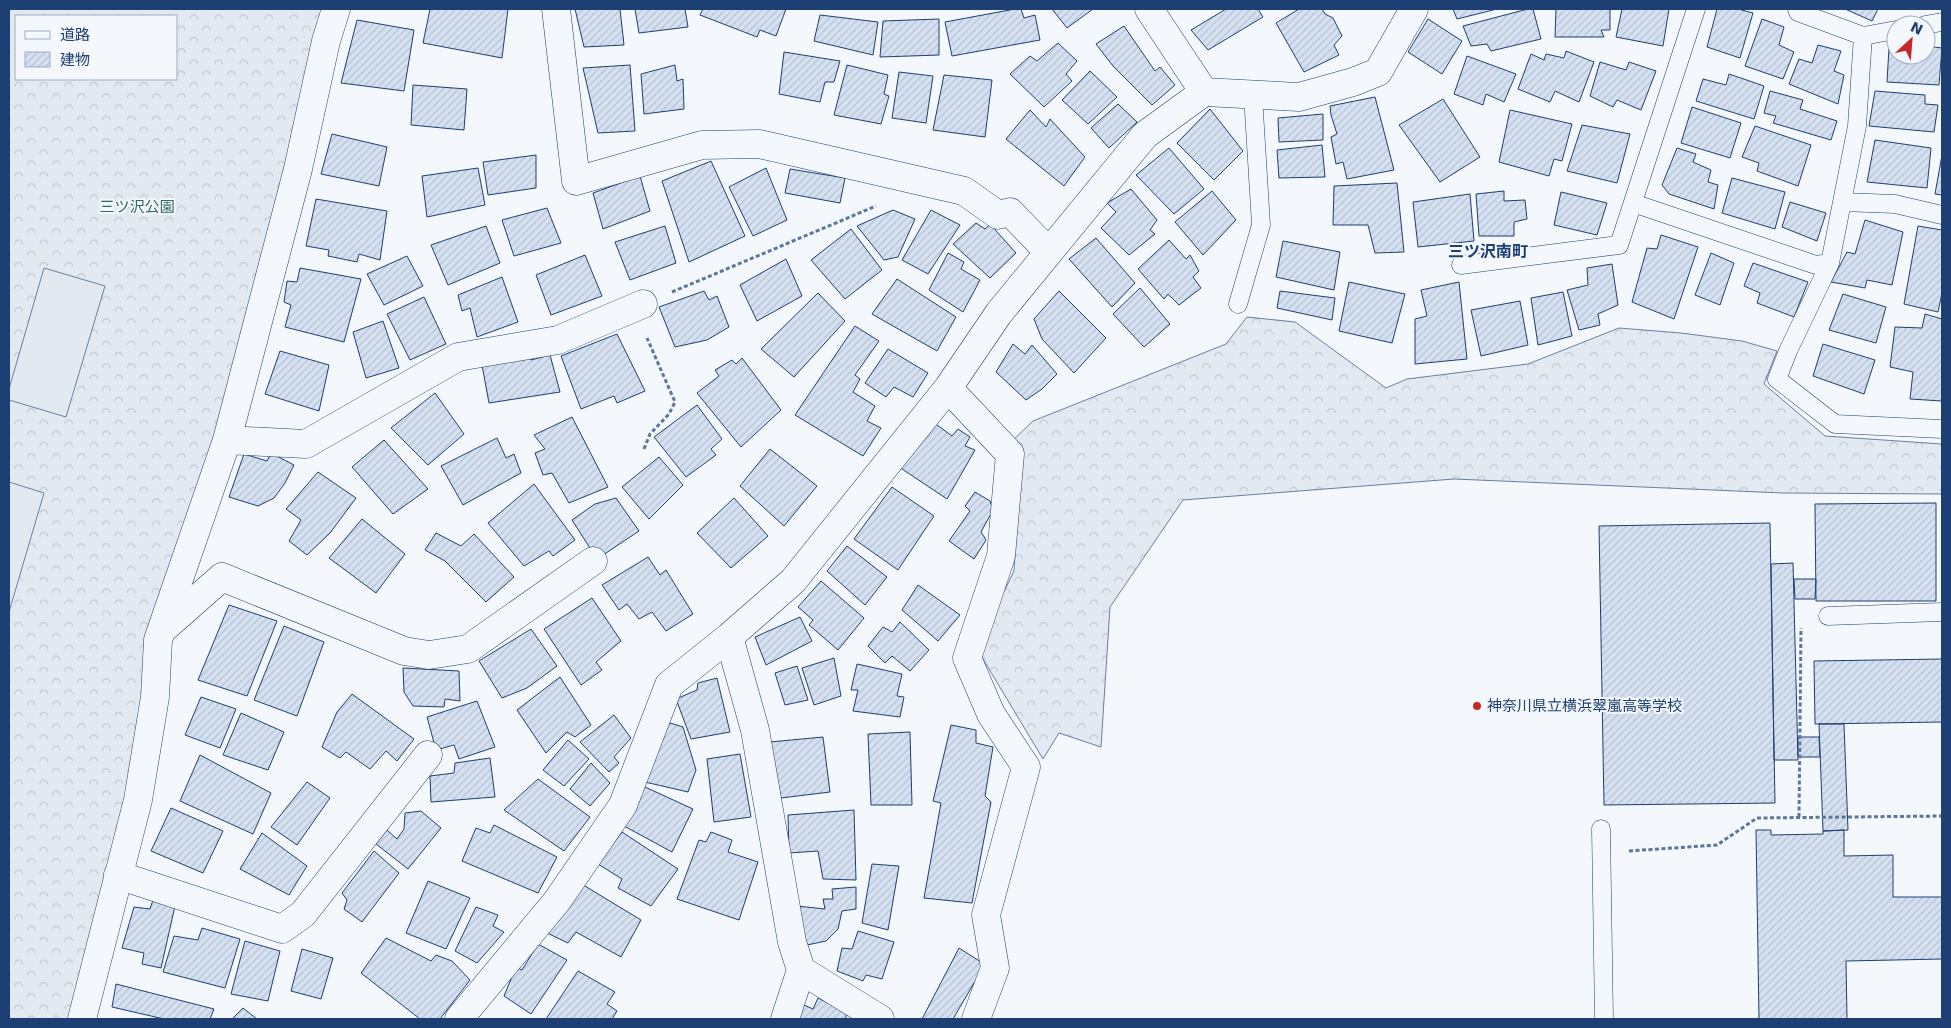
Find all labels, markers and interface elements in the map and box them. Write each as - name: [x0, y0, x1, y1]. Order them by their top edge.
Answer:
- legend: [15, 15, 178, 80]
- north arrow: [1886, 15, 1936, 65]
- text: N: [1908, 19, 1925, 38]
- text: 道路: [60, 26, 90, 44]
- text: 建物: [60, 51, 90, 69]
- park label: 三ツ沢公園: [99, 198, 175, 216]
- district label: 三ツ沢南町: [1448, 242, 1528, 261]
- place label: 神奈川県立横浜翠嵐高等学校: [1487, 697, 1682, 715]
- marker: 神奈川県立横浜翠嵐高等学校: [1471, 700, 1483, 712]

